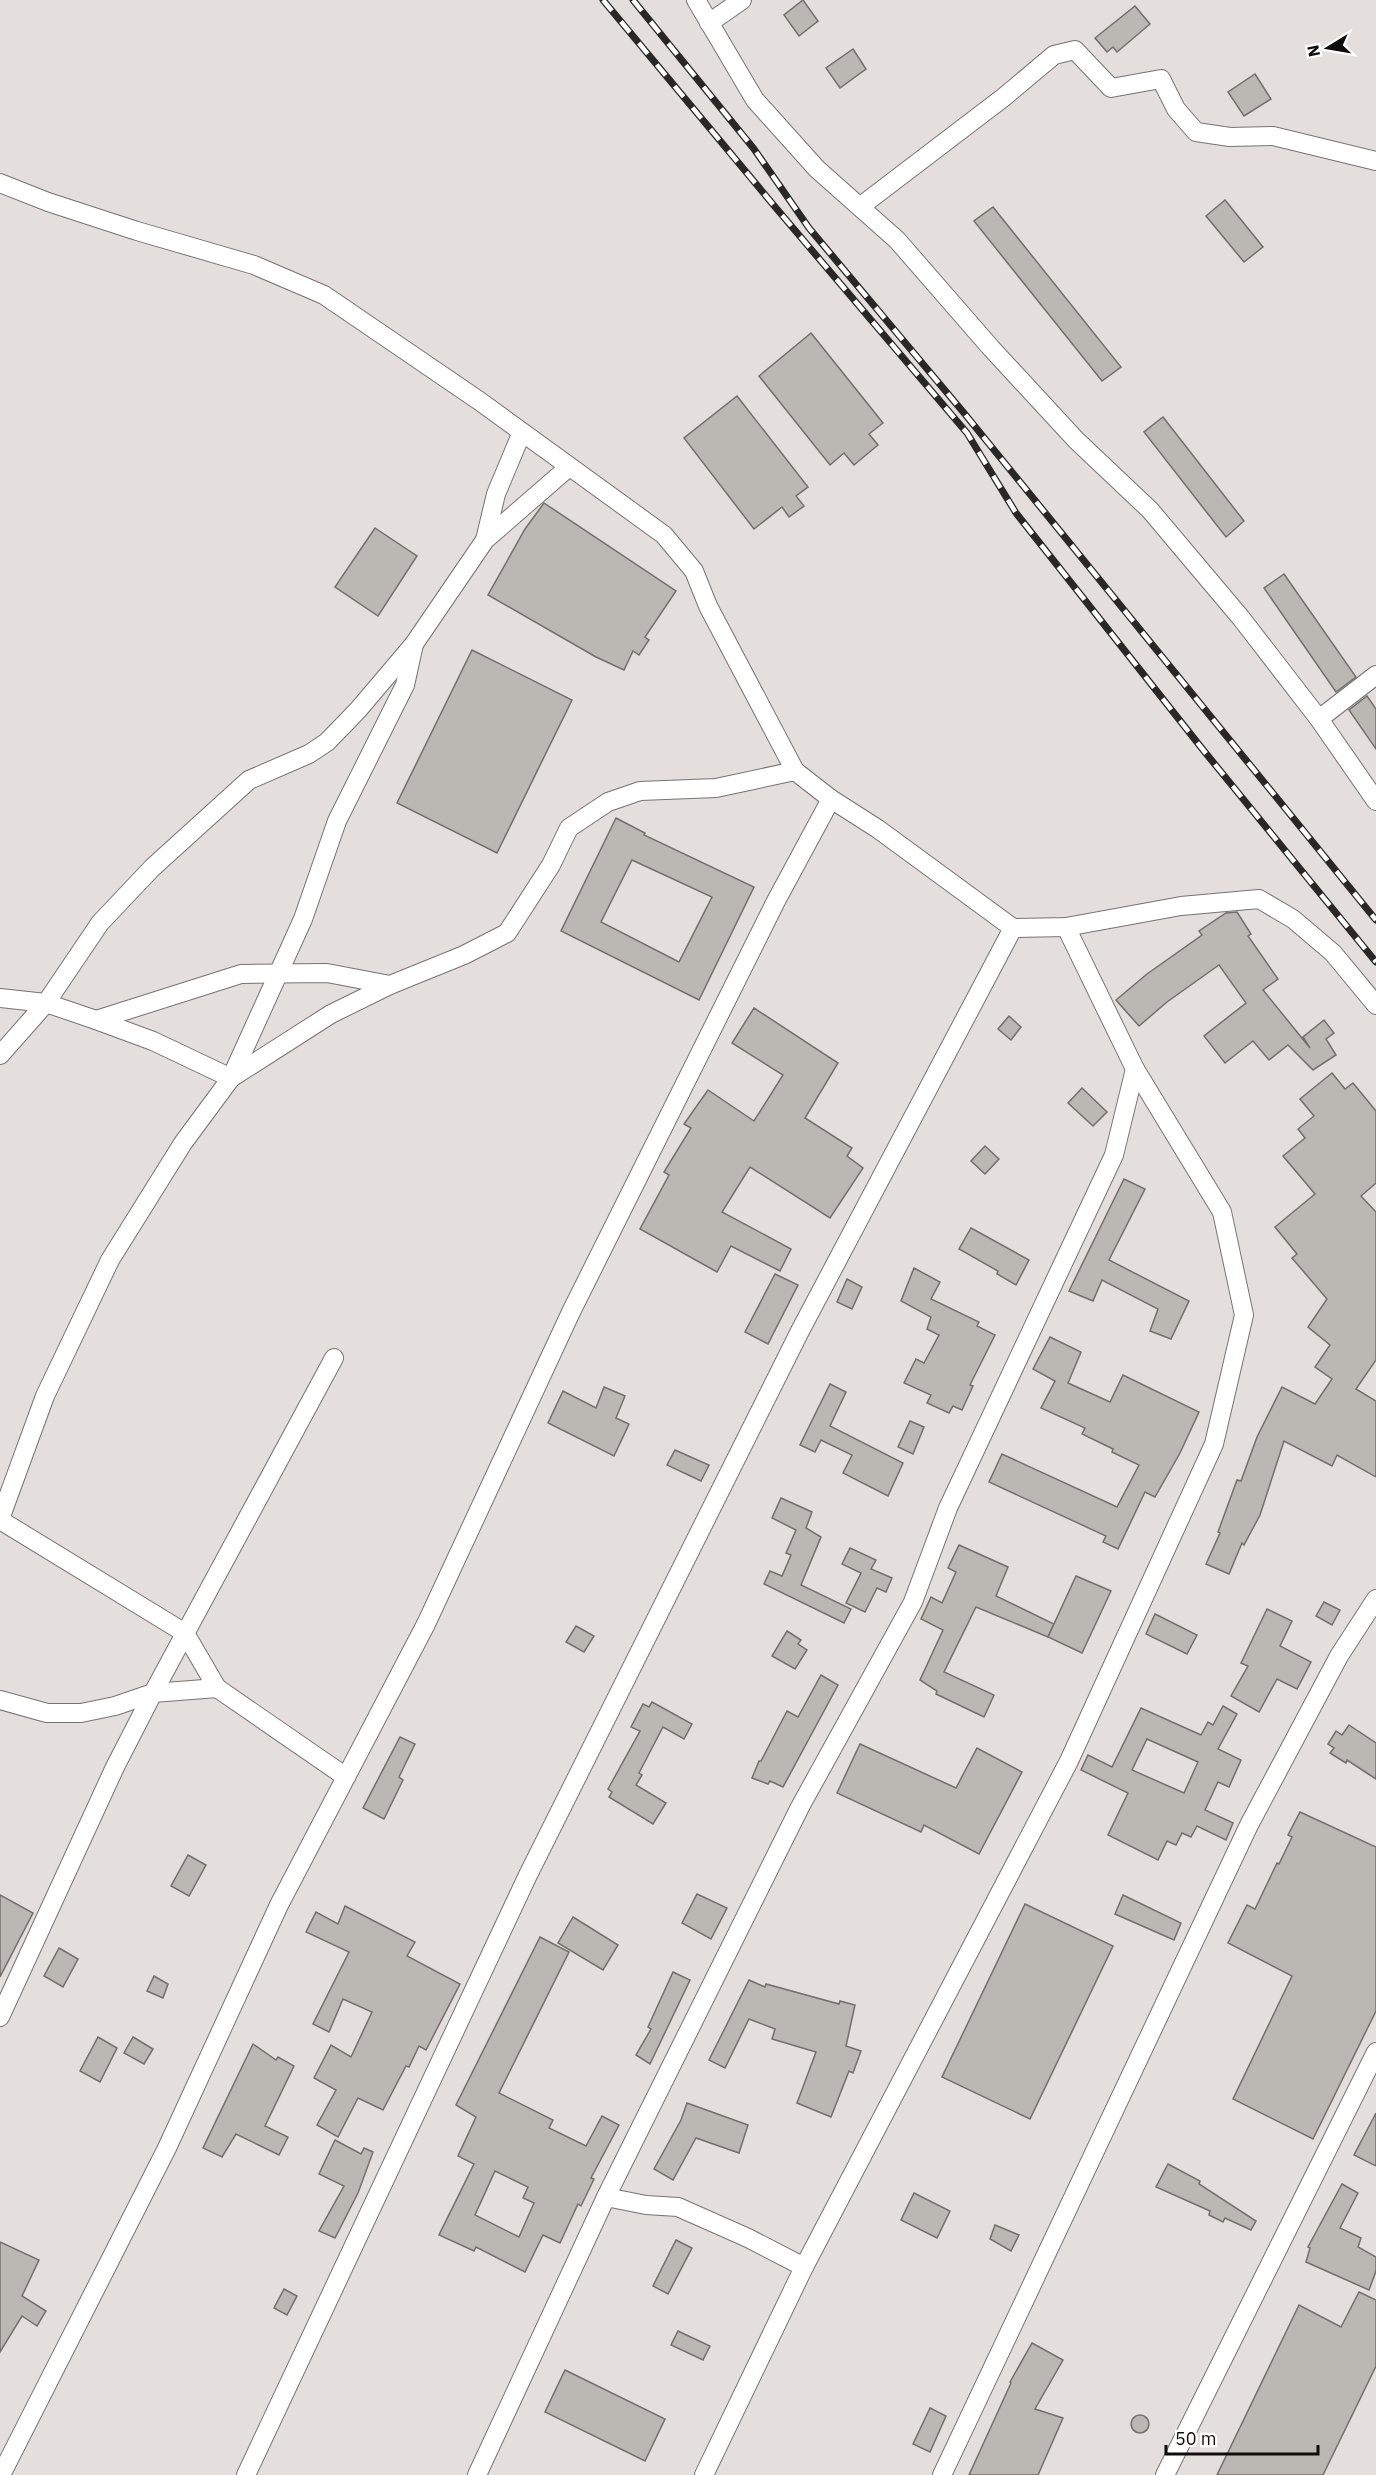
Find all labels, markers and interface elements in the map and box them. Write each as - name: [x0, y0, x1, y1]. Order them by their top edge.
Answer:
- north arrow: [1298, 18, 1358, 78]
- text: N: [1302, 43, 1324, 58]
- scale bar: [1166, 2418, 1318, 2456]
- text: 50 m: [1175, 2427, 1217, 2450]

